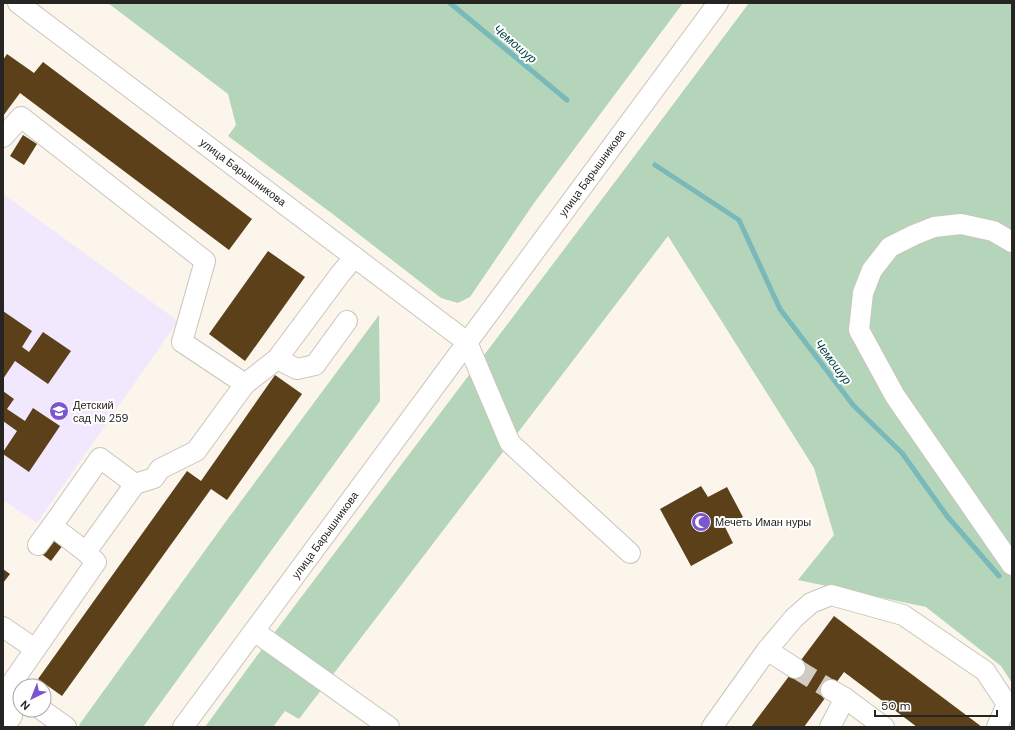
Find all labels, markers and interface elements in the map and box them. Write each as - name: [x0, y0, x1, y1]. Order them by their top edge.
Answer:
- water label: Чемошур: [490, 21, 540, 67]
- street label: улица Барышникова: [556, 126, 629, 219]
- street label: улица Барышникова: [197, 135, 290, 210]
- water label: Чемошур: [811, 336, 855, 388]
- place label: Детский сад № 259: [73, 398, 128, 425]
- school or university icon: Детский сад № 259: [48, 400, 70, 422]
- street label: улица Барышникова: [289, 488, 362, 581]
- mosque icon: Мечеть Иман нуры: [690, 511, 712, 533]
- place label: Мечеть Иман нуры: [715, 515, 811, 529]
- north arrow: [12, 678, 52, 718]
- scale bar: [875, 692, 997, 718]
- text: N: [17, 697, 33, 713]
- text: 50 m: [881, 698, 910, 714]

